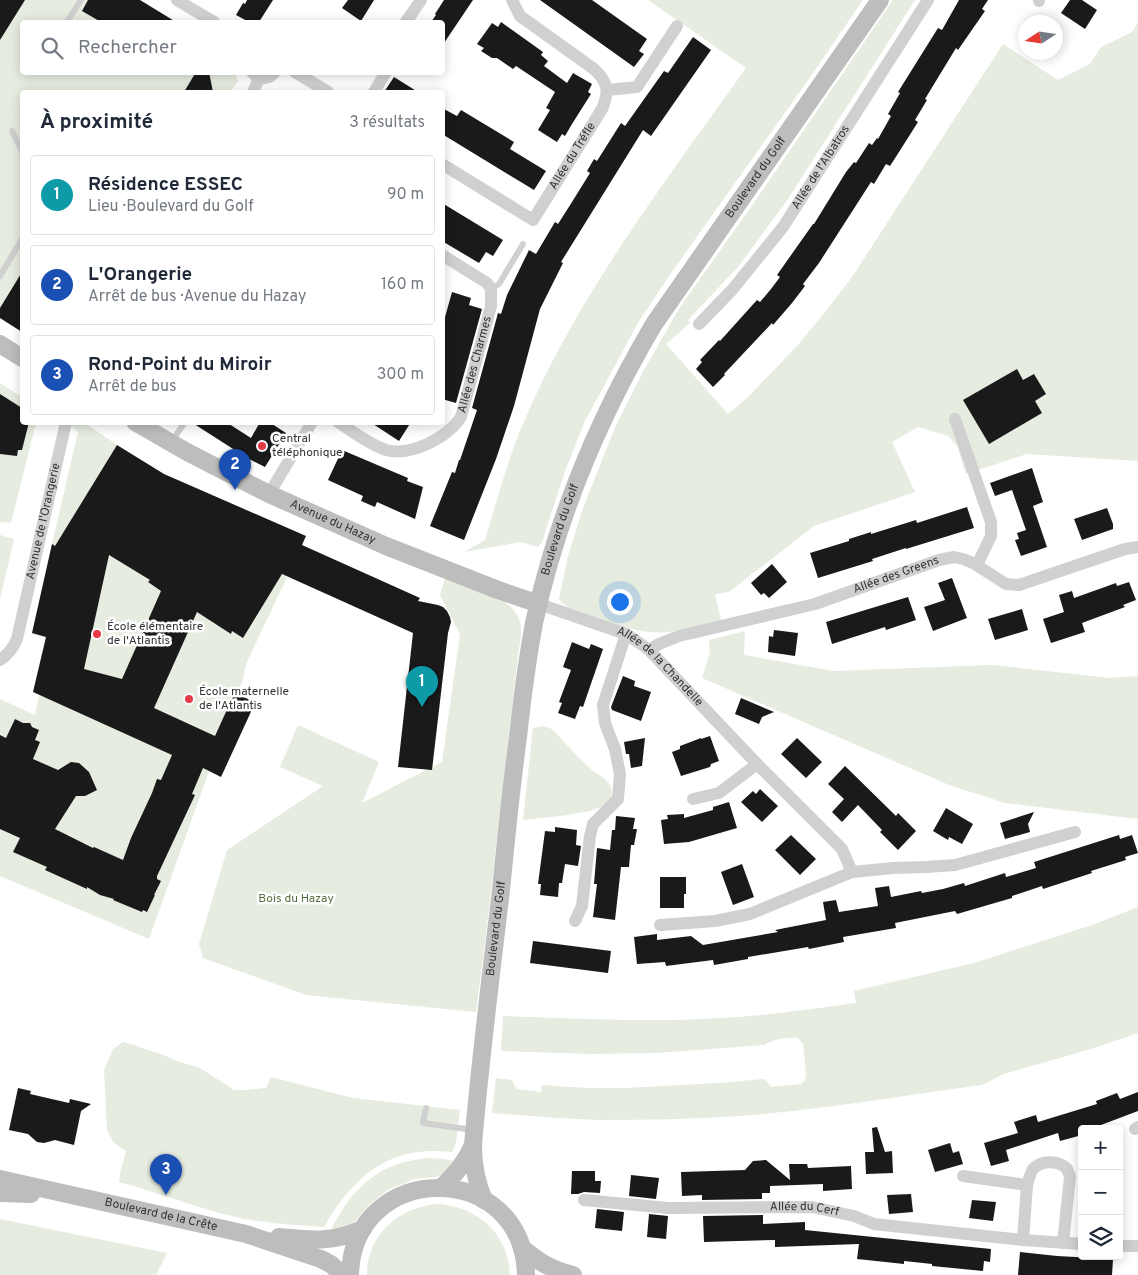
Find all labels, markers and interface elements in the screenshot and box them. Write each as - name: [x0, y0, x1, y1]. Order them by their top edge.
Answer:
- north arrow: [1018, 15, 1063, 60]
- search box: [20, 20, 445, 75]
- icon: search: [38, 34, 66, 62]
- text: Rechercher: [78, 36, 177, 60]
- text: À proximité: [40, 109, 153, 136]
- text: 3 résultats: [349, 113, 425, 133]
- street label: Allée du Tréfle: [546, 119, 600, 193]
- street label: Allée de l'Albatros: [788, 122, 854, 213]
- street label: Boulevard du Golf: [722, 134, 790, 222]
- text: Résidence ESSEC: [88, 173, 243, 197]
- text: 1: [54, 185, 60, 205]
- text: 90 m: [387, 185, 424, 205]
- text: Lieu · Boulevard du Golf: [88, 197, 254, 217]
- text: L'Orangerie: [88, 263, 192, 287]
- text: 2: [52, 275, 62, 295]
- text: 160 m: [381, 275, 424, 295]
- text: Arrêt de bus · Avenue du Hazay: [88, 287, 306, 307]
- street label: Allée des Charmes: [454, 314, 496, 415]
- text: Rond-Point du Miroir: [88, 353, 272, 377]
- text: 3: [52, 365, 62, 385]
- text: 300 m: [377, 365, 424, 385]
- text: Arrêt de bus: [88, 377, 177, 397]
- place label: Central téléphonique: [272, 431, 343, 461]
- marker: Central téléphonique: [256, 440, 268, 452]
- pin: 2: [219, 449, 251, 490]
- street label: Avenue de l'Orangerie: [23, 462, 64, 581]
- street label: Boulevard du Golf: [538, 482, 583, 577]
- street label: Avenue du Hazay: [287, 496, 378, 548]
- street label: Allée des Greens: [851, 553, 941, 598]
- your location: [607, 589, 633, 615]
- place label: École élémentaire de l'Atlantis: [107, 619, 203, 649]
- street label: Allée de la Chandelle: [615, 623, 707, 710]
- marker: École élémentaire de l'Atlantis: [91, 628, 103, 640]
- pin: 1: [406, 666, 438, 707]
- place label: École maternelle de l'Atlantis: [199, 684, 289, 714]
- marker: École maternelle de l'Atlantis: [183, 693, 195, 705]
- street label: Boulevard du Golf: [483, 880, 510, 977]
- park label: Bois du Hazay: [258, 891, 334, 907]
- map controls: [1078, 1125, 1123, 1260]
- button: +: [1078, 1125, 1123, 1170]
- pin: 3: [150, 1154, 182, 1195]
- button: −: [1078, 1170, 1123, 1215]
- street label: Boulevard de la Crête: [103, 1195, 219, 1235]
- street label: Allée du Cerf: [770, 1199, 841, 1221]
- button: layers: [1078, 1215, 1123, 1260]

